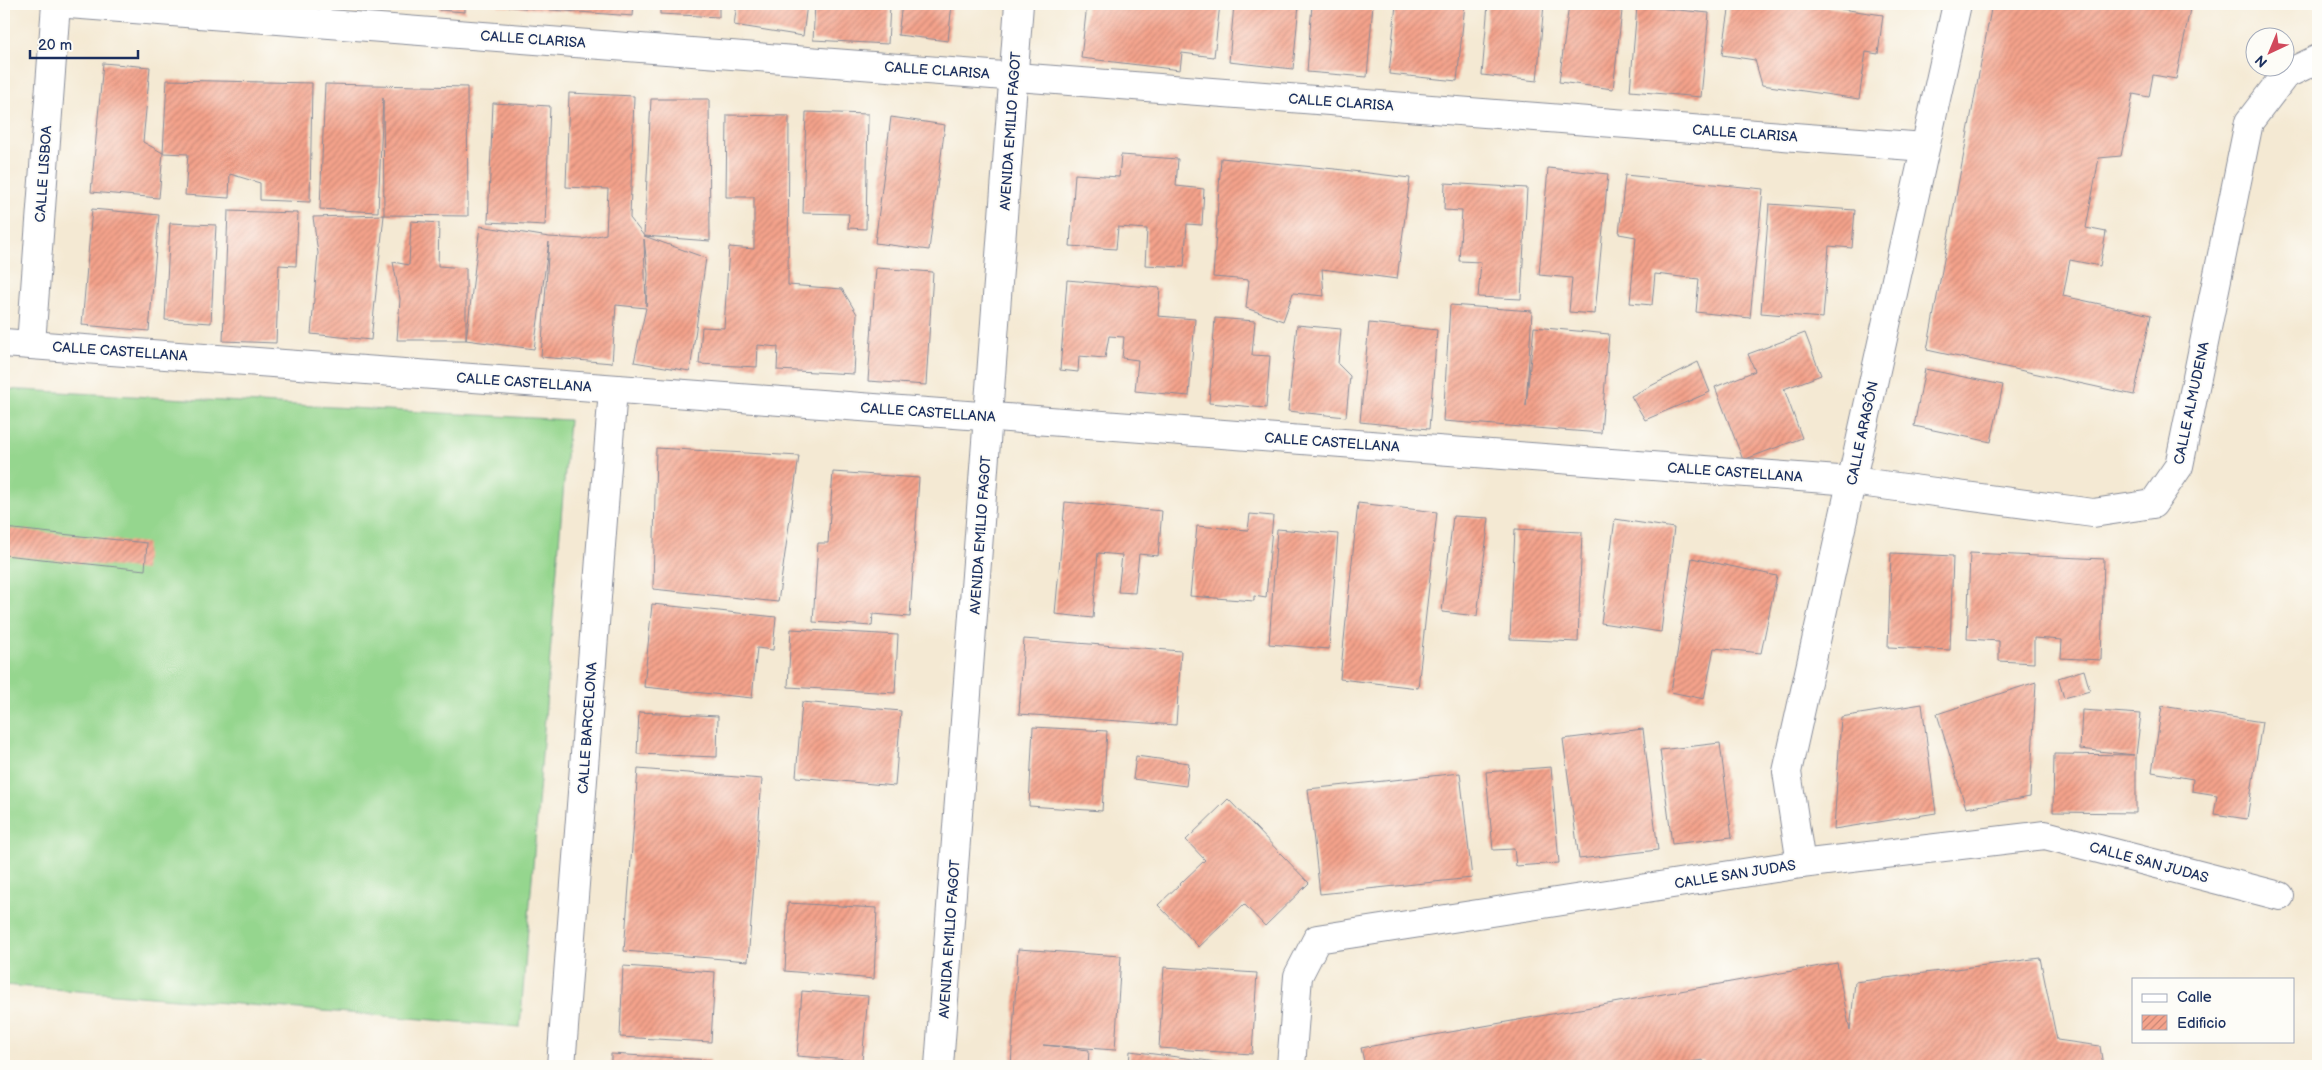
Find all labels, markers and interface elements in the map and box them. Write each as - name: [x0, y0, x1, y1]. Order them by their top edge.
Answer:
- street label: CALLE CLARISA: [480, 27, 587, 52]
- scale bar: [30, 28, 138, 60]
- north arrow: [2244, 28, 2294, 78]
- text: 20 m: [38, 36, 72, 55]
- street label: AVENIDA EMILIO FAGOT: [996, 50, 1025, 211]
- text: N: [2252, 51, 2271, 71]
- street label: CALLE CLARISA: [884, 58, 991, 83]
- street label: CALLE CLARISA: [1288, 90, 1395, 115]
- street label: CALLE CLARISA: [1692, 121, 1799, 146]
- street label: CALLE LISBOA: [32, 125, 55, 223]
- street label: CALLE CASTELLANA: [52, 338, 189, 365]
- street label: CALLE ALMUDENA: [2170, 340, 2213, 466]
- street label: CALLE CASTELLANA: [456, 369, 593, 396]
- street label: CALLE ARAGÓN: [1842, 379, 1882, 487]
- street label: CALLE CASTELLANA: [860, 399, 997, 426]
- street label: CALLE CASTELLANA: [1264, 429, 1401, 456]
- street label: AVENIDA EMILIO FAGOT: [966, 454, 995, 615]
- street label: CALLE CASTELLANA: [1667, 459, 1804, 486]
- street label: CALLE BARCELONA: [574, 661, 601, 795]
- street label: CALLE SAN JUDAS: [2087, 838, 2210, 887]
- street label: CALLE SAN JUDAS: [1673, 857, 1797, 892]
- street label: AVENIDA EMILIO FAGOT: [935, 858, 964, 1019]
- legend: [2132, 978, 2294, 1042]
- text: Calle: [2177, 988, 2212, 1007]
- text: Edificio: [2177, 1014, 2226, 1033]

